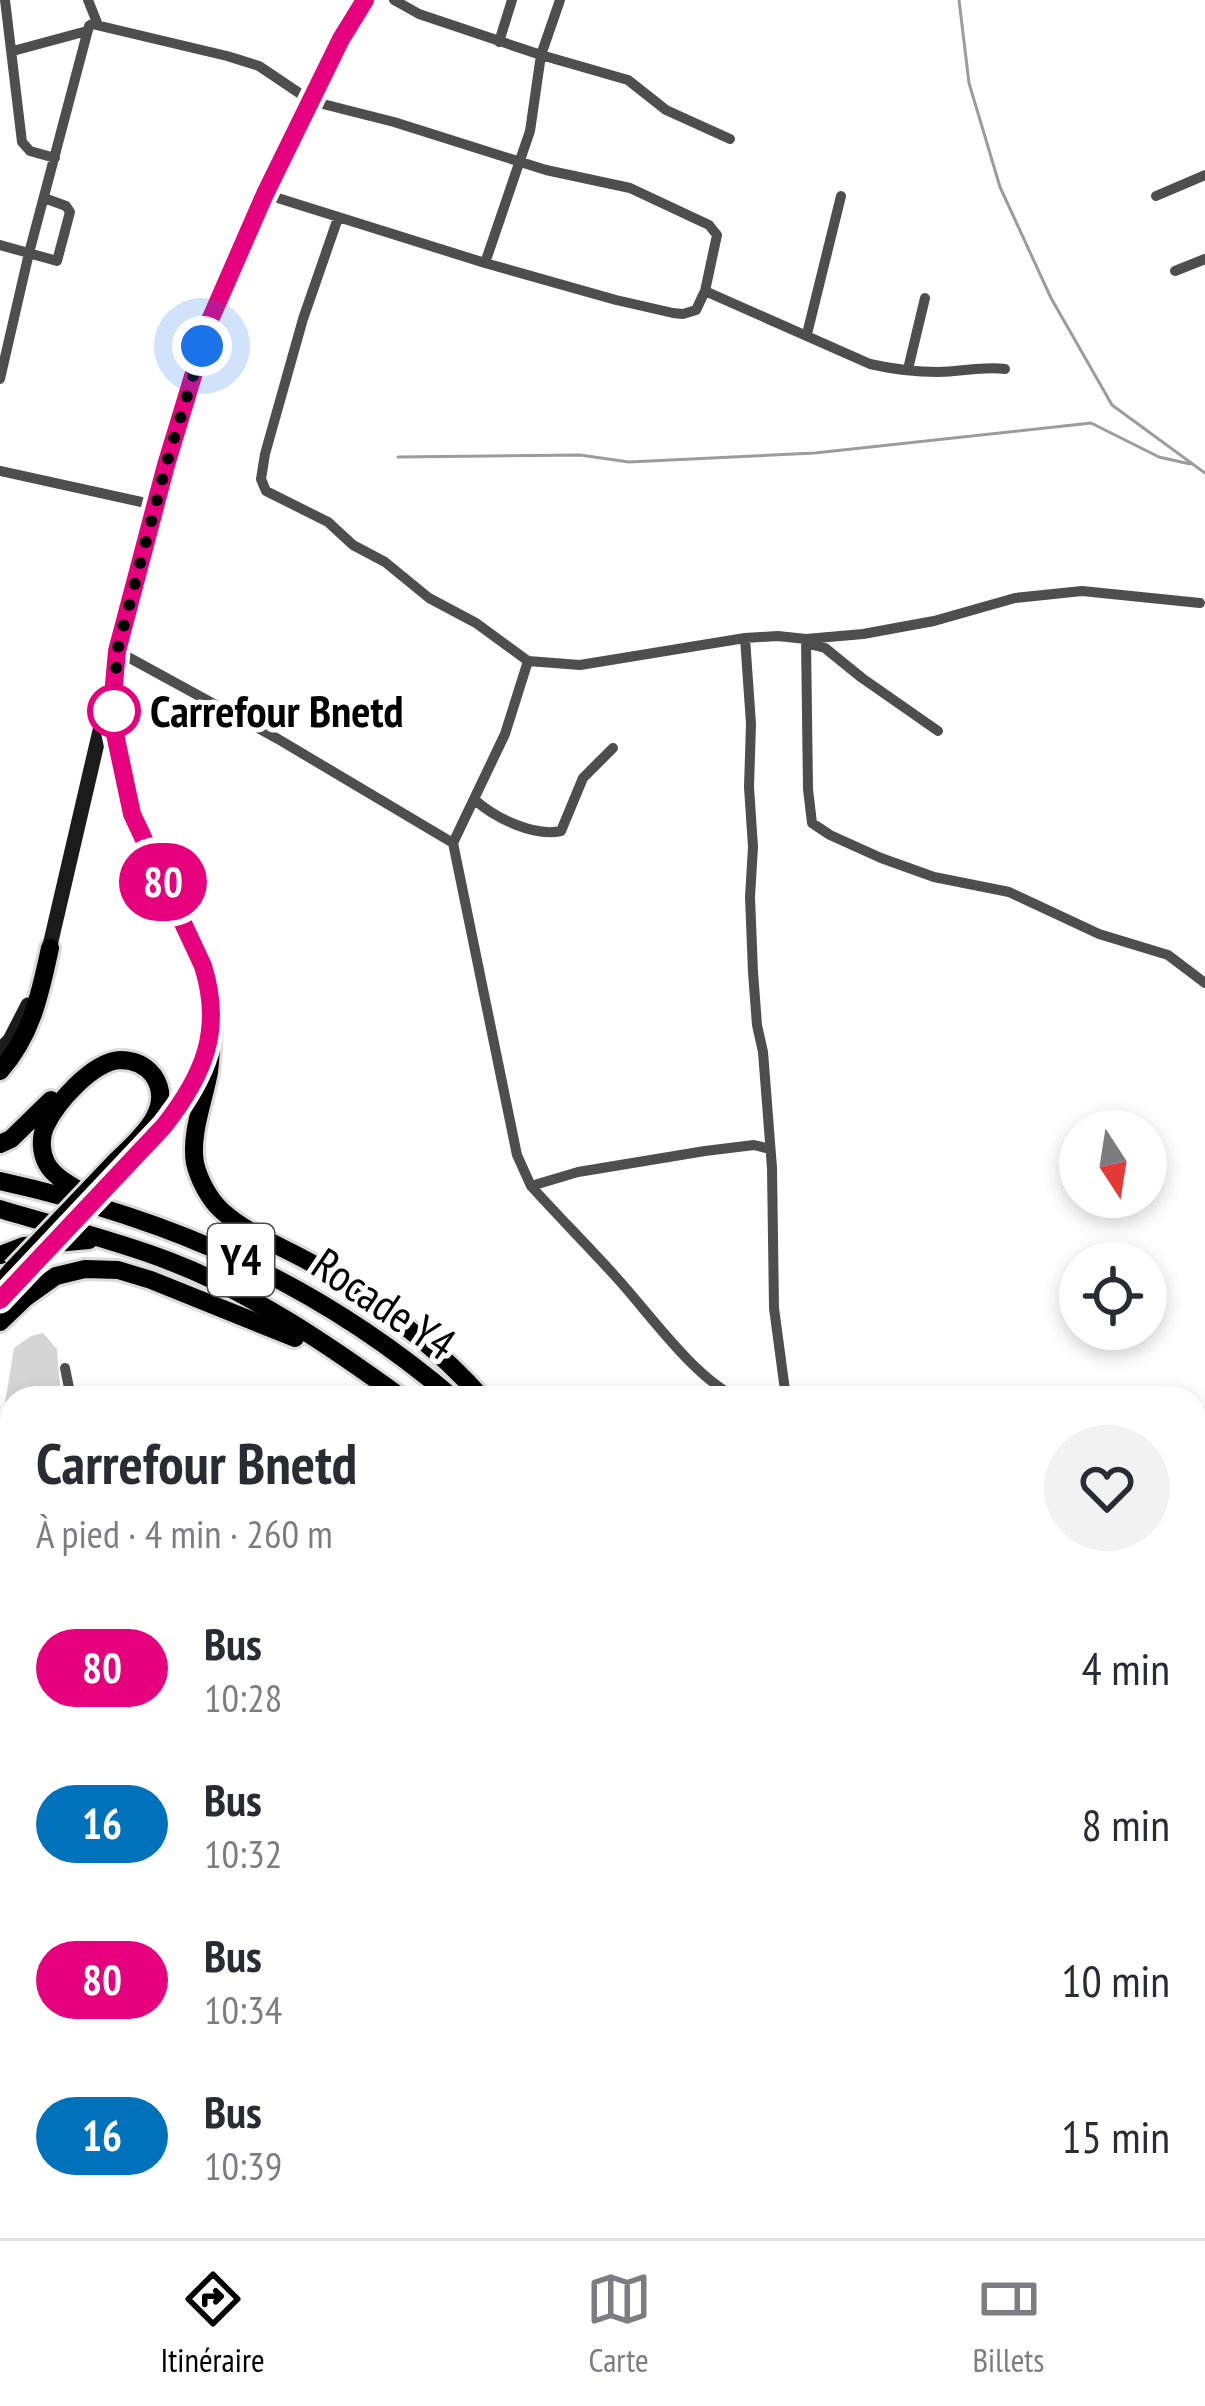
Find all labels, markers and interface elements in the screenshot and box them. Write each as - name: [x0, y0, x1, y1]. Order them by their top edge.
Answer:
- your location: [172, 316, 232, 376]
- place label: Carrefour Bnetd: [150, 681, 404, 739]
- marker: Carrefour Bnetd: [89, 686, 139, 736]
- line badge: 80: [109, 843, 217, 921]
- text: 80: [143, 854, 183, 909]
- north arrow: [1059, 1110, 1167, 1218]
- map controls: [1059, 1110, 1167, 1350]
- road number: Y4: [208, 1224, 274, 1296]
- street label: Rocade Y4: [302, 1234, 467, 1372]
- button: locate: [1059, 1242, 1167, 1350]
- button: heart: [1044, 1425, 1170, 1551]
- text: Carrefour Bnetd: [36, 1426, 357, 1500]
- text: À pied · 4 min · 260 m: [36, 1508, 333, 1559]
- text: Bus: [204, 1614, 262, 1672]
- text: 4 min: [1081, 1639, 1170, 1697]
- text: 80: [82, 1640, 122, 1695]
- text: 10:28: [204, 1672, 282, 1723]
- text: Bus: [204, 1770, 262, 1828]
- text: 8 min: [1081, 1795, 1170, 1853]
- text: 16: [82, 1796, 122, 1851]
- text: 10:32: [204, 1828, 282, 1879]
- text: Bus: [204, 1926, 262, 1984]
- text: 10 min: [1061, 1951, 1170, 2009]
- text: 80: [82, 1952, 122, 2007]
- text: 10:34: [204, 1984, 282, 2035]
- text: Bus: [204, 2082, 262, 2140]
- text: 15 min: [1061, 2107, 1170, 2165]
- text: 16: [82, 2108, 122, 2163]
- text: 10:39: [204, 2140, 282, 2191]
- tab: Itinéraire: [160, 2266, 265, 2381]
- tab: Carte: [586, 2266, 652, 2381]
- tab: Billets: [973, 2266, 1045, 2381]

